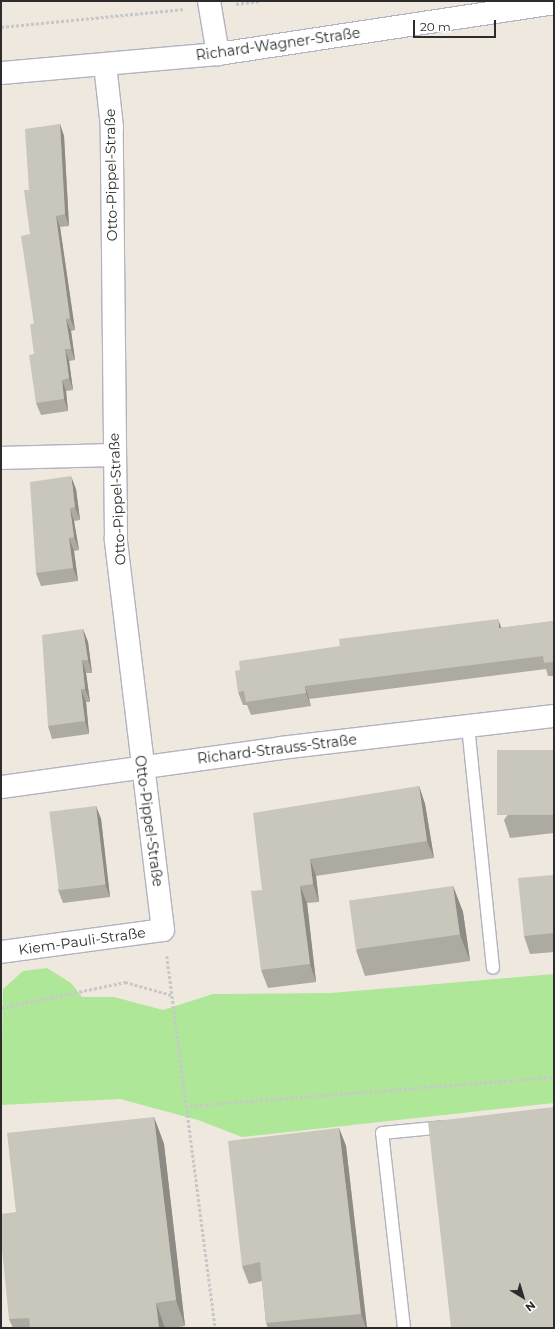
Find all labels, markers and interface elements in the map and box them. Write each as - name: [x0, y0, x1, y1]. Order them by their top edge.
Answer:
- scale bar: [415, 12, 498, 38]
- text: 20 m: [420, 19, 451, 34]
- street label: Richard-Wagner-Straße: [195, 24, 361, 64]
- street label: Otto-Pippel-Straße: [101, 109, 121, 241]
- street label: Otto-Pippel-Straße: [105, 432, 129, 566]
- street label: Richard-Strauss-Straße: [196, 731, 358, 767]
- street label: Otto-Pippel-Straße: [131, 754, 167, 888]
- street label: Kiem-Pauli-Straße: [17, 924, 147, 958]
- north arrow: [503, 1277, 543, 1317]
- text: N: [523, 1298, 538, 1315]

